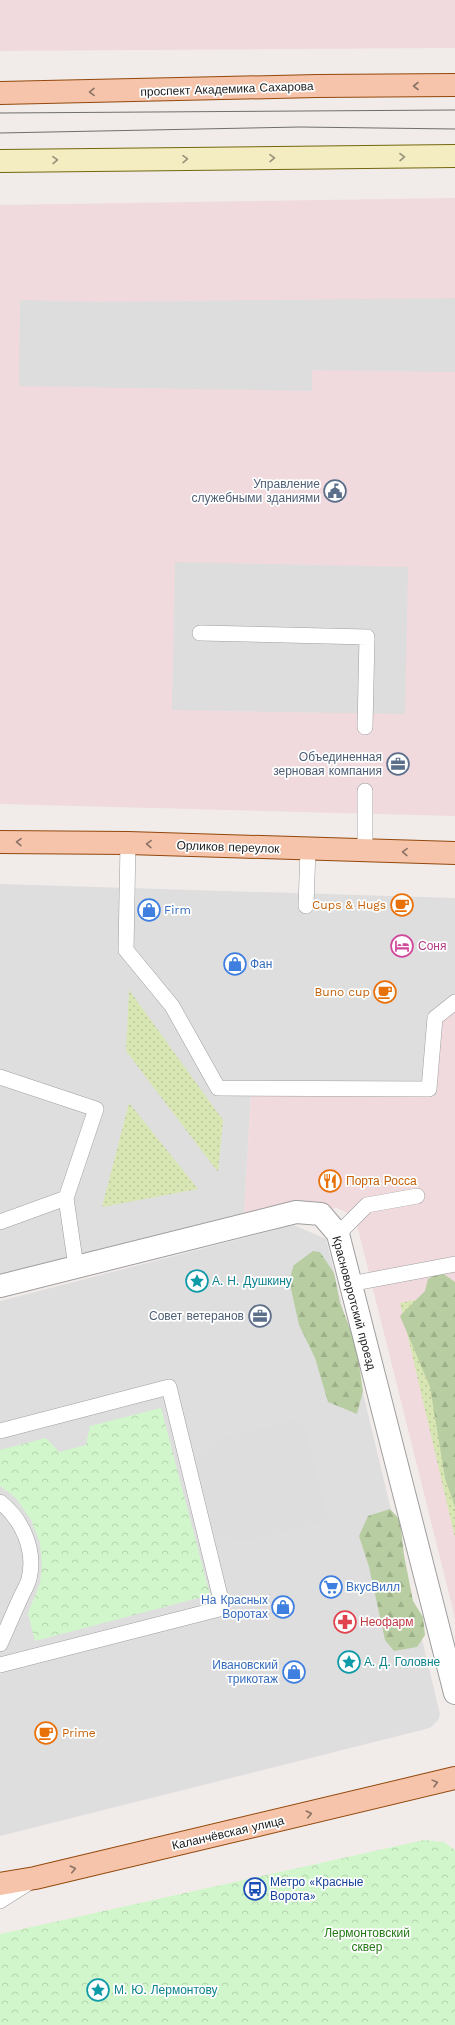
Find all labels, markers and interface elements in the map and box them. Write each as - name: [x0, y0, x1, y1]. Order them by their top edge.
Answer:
- street label: проспект Академика Сахарова: [140, 79, 314, 99]
- one-way arrow: [413, 82, 419, 90]
- one-way arrow: [89, 88, 95, 96]
- one-way arrow: [399, 153, 405, 161]
- one-way arrow: [269, 154, 275, 162]
- one-way arrow: [182, 155, 188, 163]
- one-way arrow: [52, 156, 58, 164]
- place label: Управление служебными зданиями: [191, 477, 320, 505]
- public building icon: Управление служебными зданиями: [322, 478, 348, 504]
- place label: Объединенная зерновая компания: [273, 750, 382, 778]
- office icon: Объединенная зерновая компания: [385, 751, 411, 777]
- one-way arrow: [16, 838, 22, 846]
- street label: Орликов переулок: [176, 838, 280, 856]
- one-way arrow: [146, 840, 152, 848]
- one-way arrow: [402, 848, 408, 856]
- cafe icon: Cups & Hugs: [389, 892, 415, 918]
- shop icon: Firm: [136, 897, 162, 923]
- place label: Cups & Hugs: [312, 898, 386, 912]
- place label: Firm: [164, 903, 191, 917]
- hotel icon: Соня: [389, 933, 415, 959]
- place label: Соня: [418, 939, 446, 953]
- shop icon: Фан: [222, 951, 248, 977]
- place label: Фан: [250, 957, 272, 971]
- cafe icon: Buno cup: [372, 979, 398, 1005]
- place label: Buno cup: [314, 985, 370, 999]
- restaurant icon: Порта Росса: [317, 1168, 343, 1194]
- place label: Порта Росса: [346, 1174, 417, 1188]
- street label: Красноворотский проезд: [329, 1234, 379, 1372]
- place icon: А. Н. Душкину: [184, 1268, 210, 1294]
- place label: А. Н. Душкину: [212, 1274, 292, 1288]
- office icon: Совет ветеранов: [247, 1303, 273, 1329]
- place label: Совет ветеранов: [149, 1309, 244, 1323]
- supermarket icon: ВкусВилл: [318, 1574, 344, 1600]
- place label: ВкусВилл: [346, 1580, 400, 1594]
- place label: На Красных Воротах: [201, 1593, 268, 1621]
- shop icon: На Красных Воротах: [270, 1594, 296, 1620]
- pharmacy icon: Неофарм: [332, 1609, 358, 1635]
- place label: Неофарм: [360, 1615, 413, 1629]
- place icon: А. Д. Головне: [336, 1649, 362, 1675]
- place label: А. Д. Головне: [364, 1655, 441, 1669]
- place label: Ивановский трикотаж: [212, 1658, 278, 1686]
- shop icon: Ивановский трикотаж: [281, 1659, 307, 1685]
- cafe icon: Prime: [33, 1720, 59, 1746]
- place label: Prime: [62, 1726, 96, 1740]
- one-way arrow: [432, 1780, 439, 1788]
- one-way arrow: [305, 1810, 312, 1819]
- street label: Каланчёвская улица: [170, 1813, 286, 1853]
- one-way arrow: [70, 1866, 77, 1874]
- place label: Метро «Красные Ворота»: [270, 1875, 364, 1903]
- bus stop icon: Метро «Красные Ворота»: [242, 1876, 268, 1902]
- park label: Лермонтовский сквер: [324, 1926, 410, 1954]
- place icon: М. Ю. Лермонтову: [85, 1977, 111, 2003]
- place label: М. Ю. Лермонтову: [114, 1983, 218, 1997]

